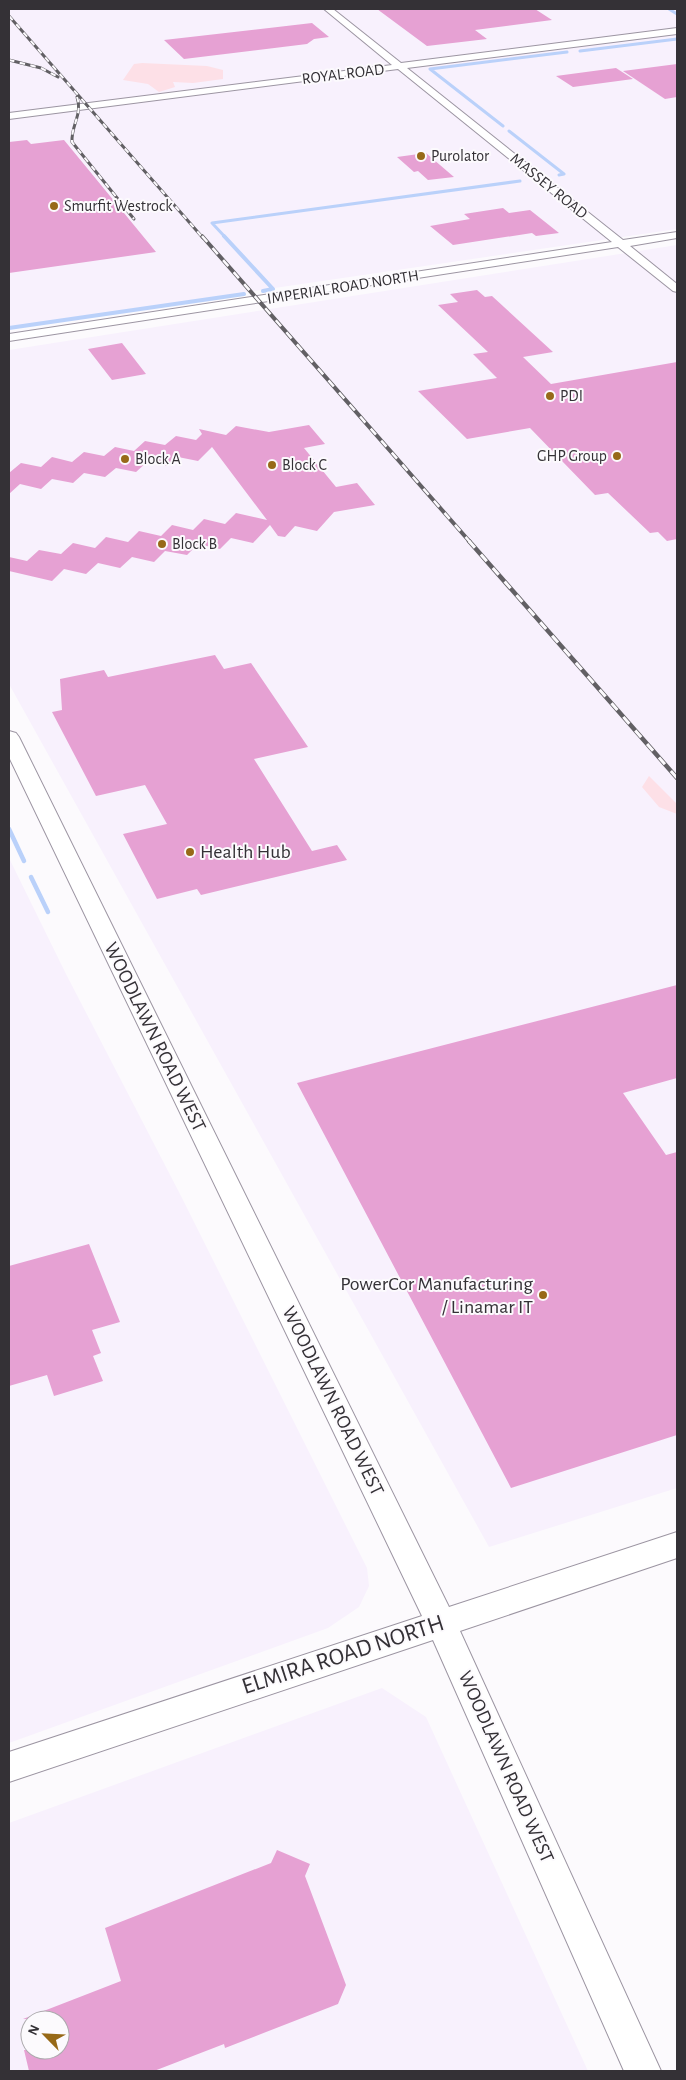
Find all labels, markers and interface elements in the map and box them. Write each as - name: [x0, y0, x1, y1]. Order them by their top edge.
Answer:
- street label: ROYAL ROAD: [301, 61, 385, 87]
- place label: Purolator: [431, 148, 490, 164]
- marker: Purolator: [415, 150, 427, 162]
- street label: MASSEY ROAD: [507, 150, 591, 222]
- place label: Smurfit Westrock: [64, 198, 173, 214]
- marker: Smurfit Westrock: [48, 200, 60, 212]
- street label: IMPERIAL ROAD NORTH: [266, 267, 420, 307]
- place label: PDI: [560, 388, 583, 404]
- marker: PDI: [544, 390, 556, 402]
- place label: GHP Group: [537, 448, 607, 464]
- marker: GHP Group: [611, 450, 623, 462]
- place label: Block A: [135, 451, 181, 467]
- marker: Block A: [119, 453, 131, 465]
- place label: Block C: [282, 457, 327, 473]
- marker: Block C: [266, 459, 278, 471]
- place label: Block B: [172, 536, 217, 552]
- marker: Block B: [156, 538, 168, 550]
- place label: Health Hub: [200, 842, 291, 862]
- marker: Health Hub: [184, 846, 196, 858]
- street label: WOODLAWN ROAD WEST: [101, 939, 210, 1135]
- place label: PowerCor Manufacturing / Linamar IT: [340, 1274, 533, 1317]
- marker: PowerCor Manufacturing / Linamar IT: [537, 1289, 549, 1301]
- street label: WOODLAWN ROAD WEST: [279, 1303, 388, 1499]
- street label: ELMIRA ROAD NORTH: [239, 1611, 447, 1699]
- street label: WOODLAWN ROAD WEST: [455, 1668, 557, 1866]
- north arrow: [20, 2010, 70, 2060]
- text: N: [26, 2023, 42, 2037]

